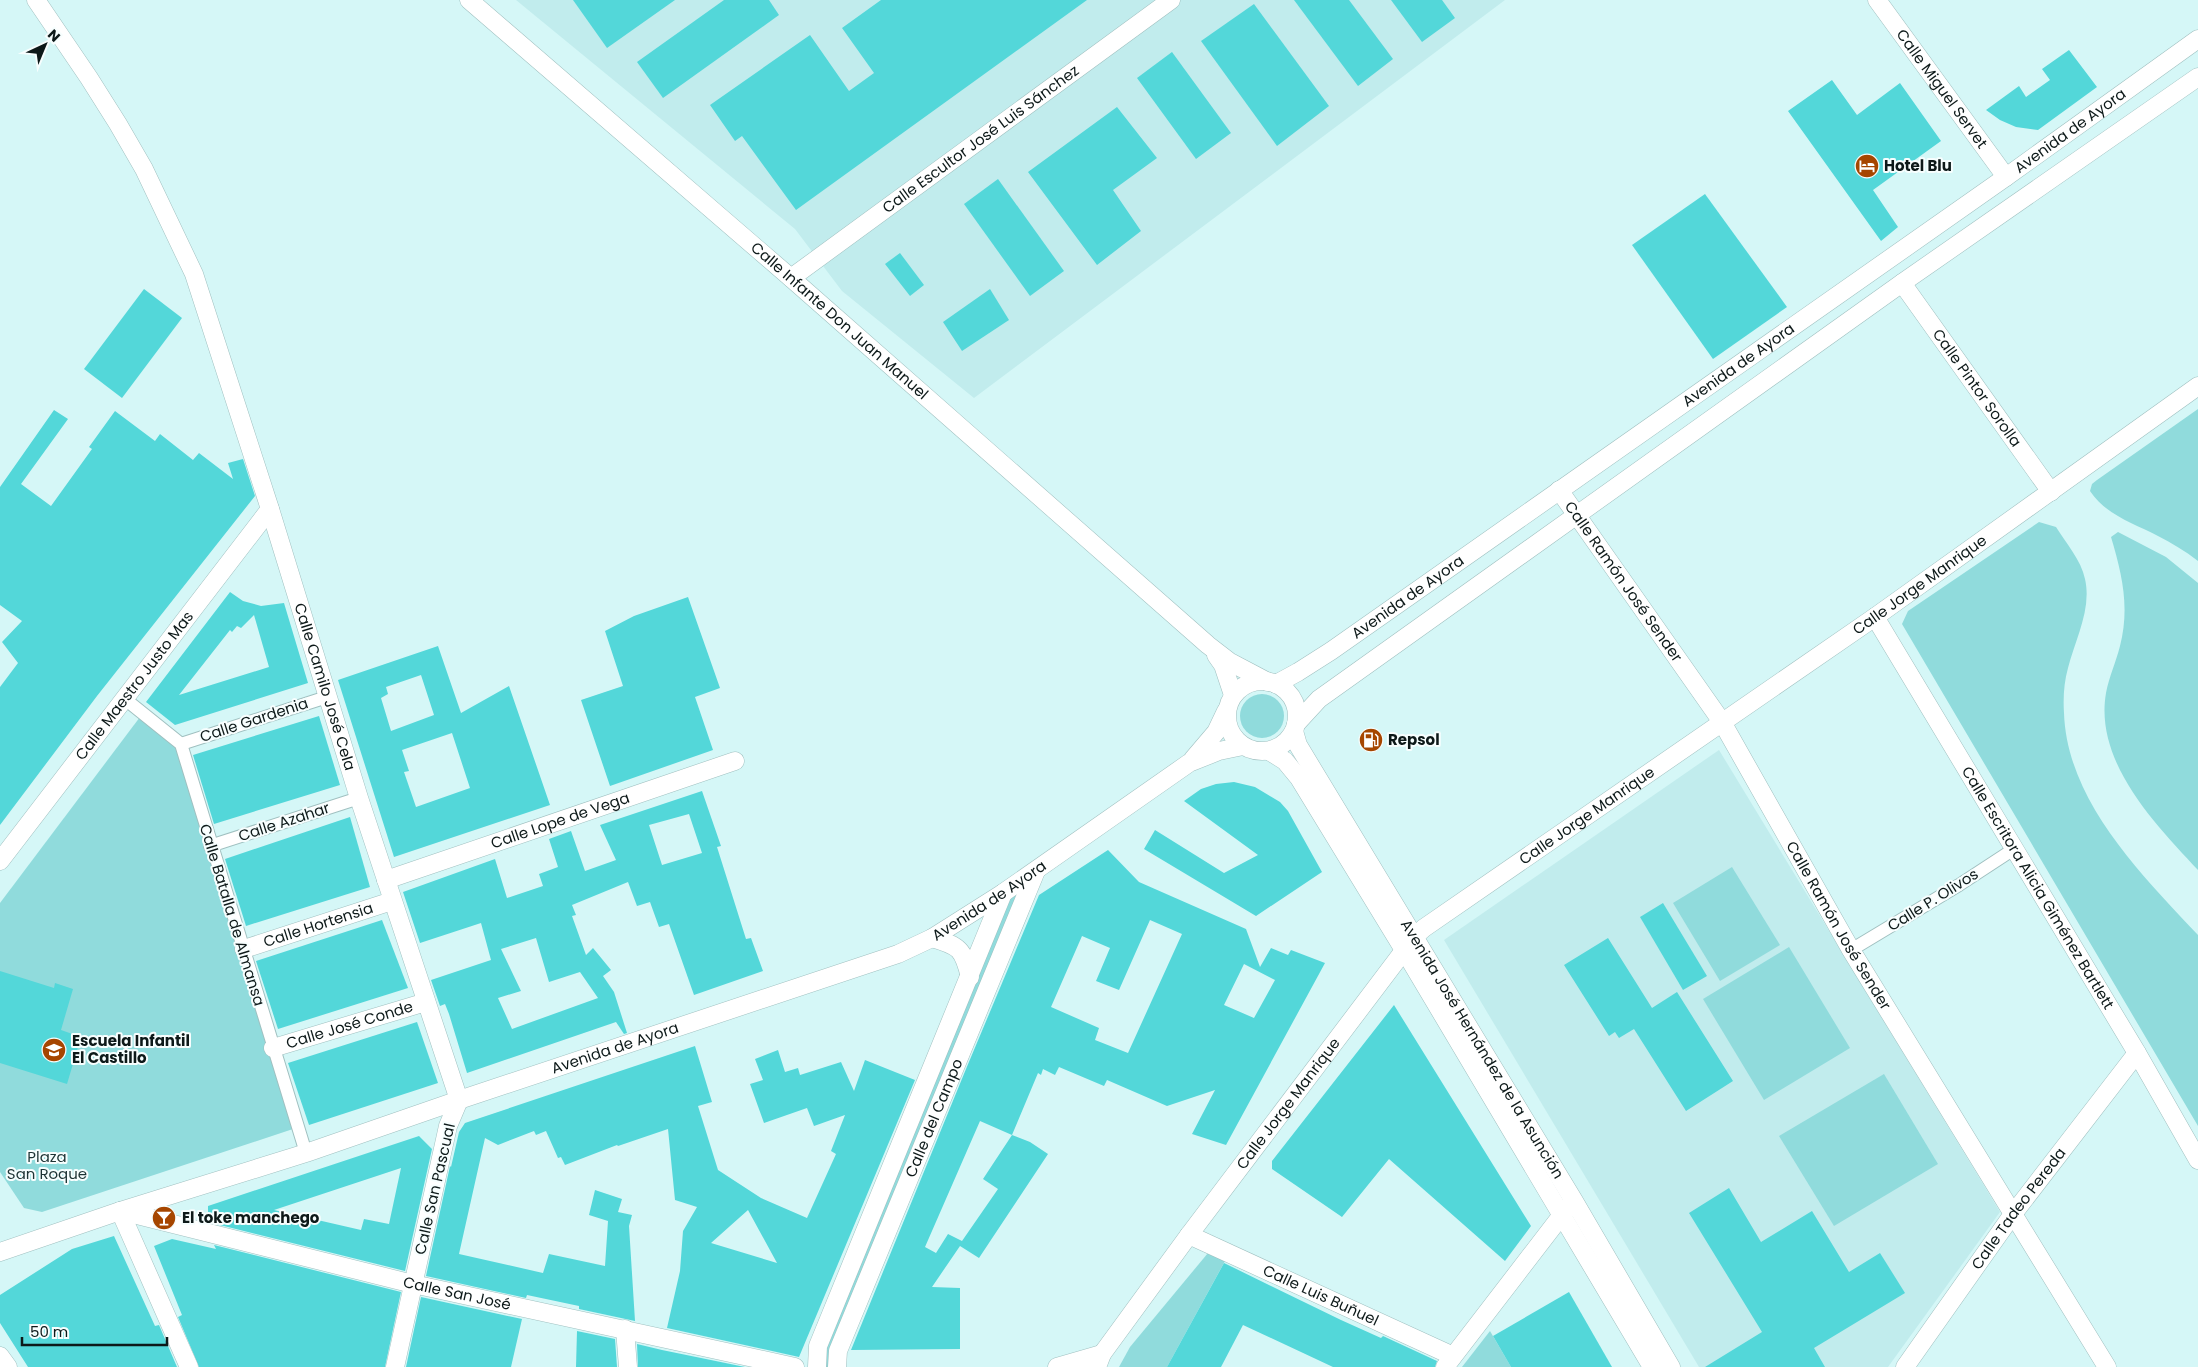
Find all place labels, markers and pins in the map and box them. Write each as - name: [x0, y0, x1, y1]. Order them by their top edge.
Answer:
- hotel icon: Hotel Blu: [1854, 153, 1880, 179]
- place label: Hotel Blu: [1884, 155, 1952, 176]
- fuel station icon: Repsol: [1358, 727, 1384, 753]
- place label: Repsol: [1388, 729, 1440, 750]
- place label: Escuela Infantil El Castillo: [72, 1030, 190, 1068]
- school or university icon: Escuela Infantil El Castillo: [41, 1037, 67, 1063]
- bar icon: El toke manchego: [151, 1205, 177, 1231]
- place label: El toke manchego: [182, 1207, 320, 1228]

